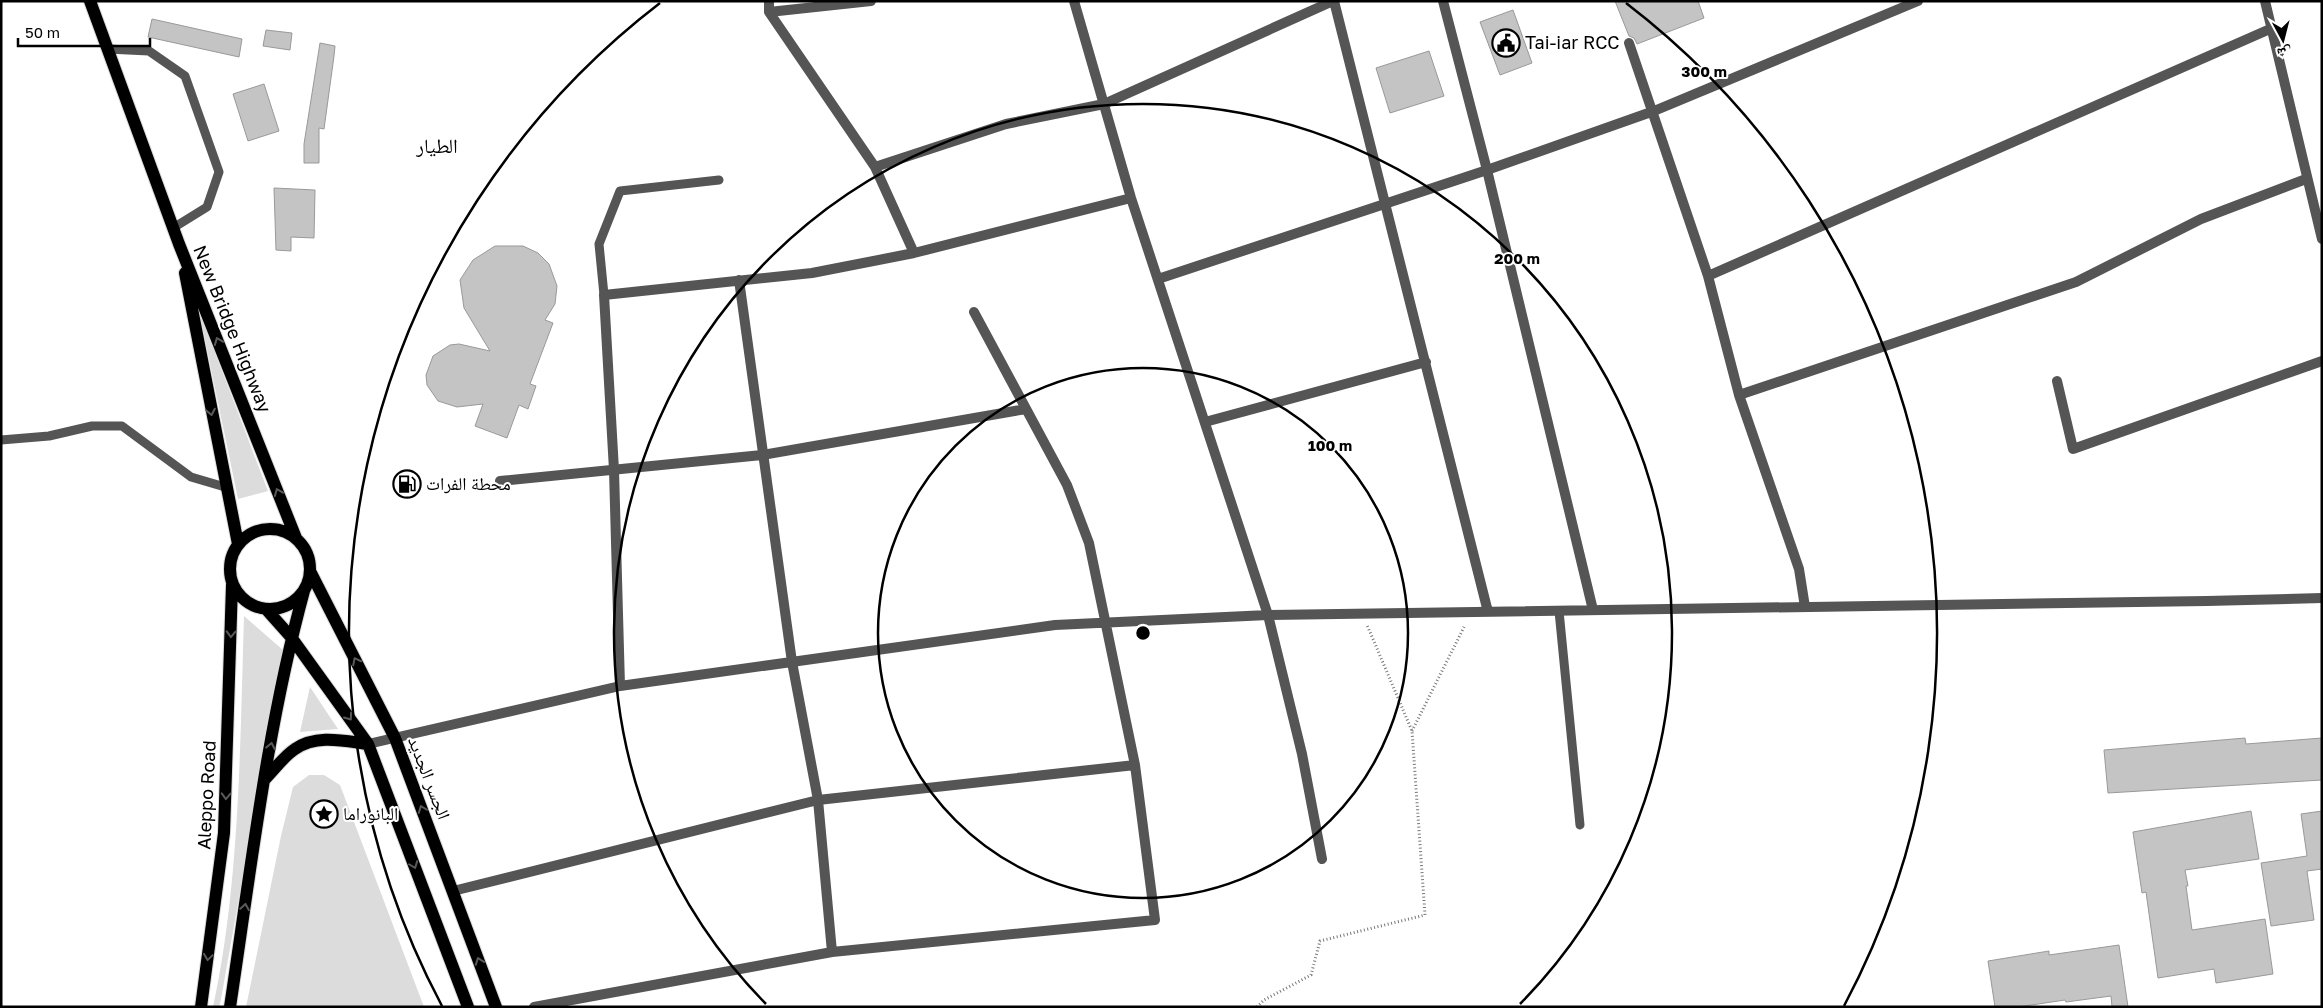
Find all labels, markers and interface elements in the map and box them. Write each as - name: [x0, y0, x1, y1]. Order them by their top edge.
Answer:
- scale bar: [18, 15, 150, 47]
- north arrow: [2258, 15, 2308, 65]
- text: 50 m: [25, 23, 60, 41]
- public building icon: Tai-iar RCC: [1491, 28, 1521, 58]
- place label: Tai-iar RCC: [1525, 31, 1620, 53]
- text: ش: [2276, 43, 2293, 63]
- text: 300 m: [1681, 62, 1727, 80]
- district label: الطيار: [415, 133, 458, 157]
- street label: New Bridge Highway: [189, 242, 277, 416]
- text: 200 m: [1494, 249, 1540, 267]
- one-way arrow: [214, 337, 224, 346]
- one-way arrow: [205, 408, 216, 416]
- text: 100 m: [1308, 436, 1352, 454]
- fuel station icon: محطة الفرات: [392, 469, 422, 499]
- place label: محطة الفرات: [426, 472, 511, 494]
- one-way arrow: [274, 488, 284, 497]
- centre of rings: [1134, 624, 1152, 642]
- one-way arrow: [225, 630, 236, 638]
- one-way arrow: [352, 657, 362, 666]
- one-way arrow: [343, 711, 351, 720]
- street label: الجسر الجديد: [404, 733, 456, 822]
- street label: Aleppo Road: [192, 740, 220, 850]
- one-way arrow: [265, 742, 275, 751]
- one-way arrow: [220, 792, 231, 800]
- place icon: البانوراما: [309, 799, 339, 829]
- place label: البانوراما: [343, 802, 398, 825]
- one-way arrow: [418, 805, 428, 814]
- one-way arrow: [408, 860, 418, 869]
- one-way arrow: [239, 902, 250, 910]
- one-way arrow: [203, 954, 214, 962]
- one-way arrow: [475, 957, 485, 966]

